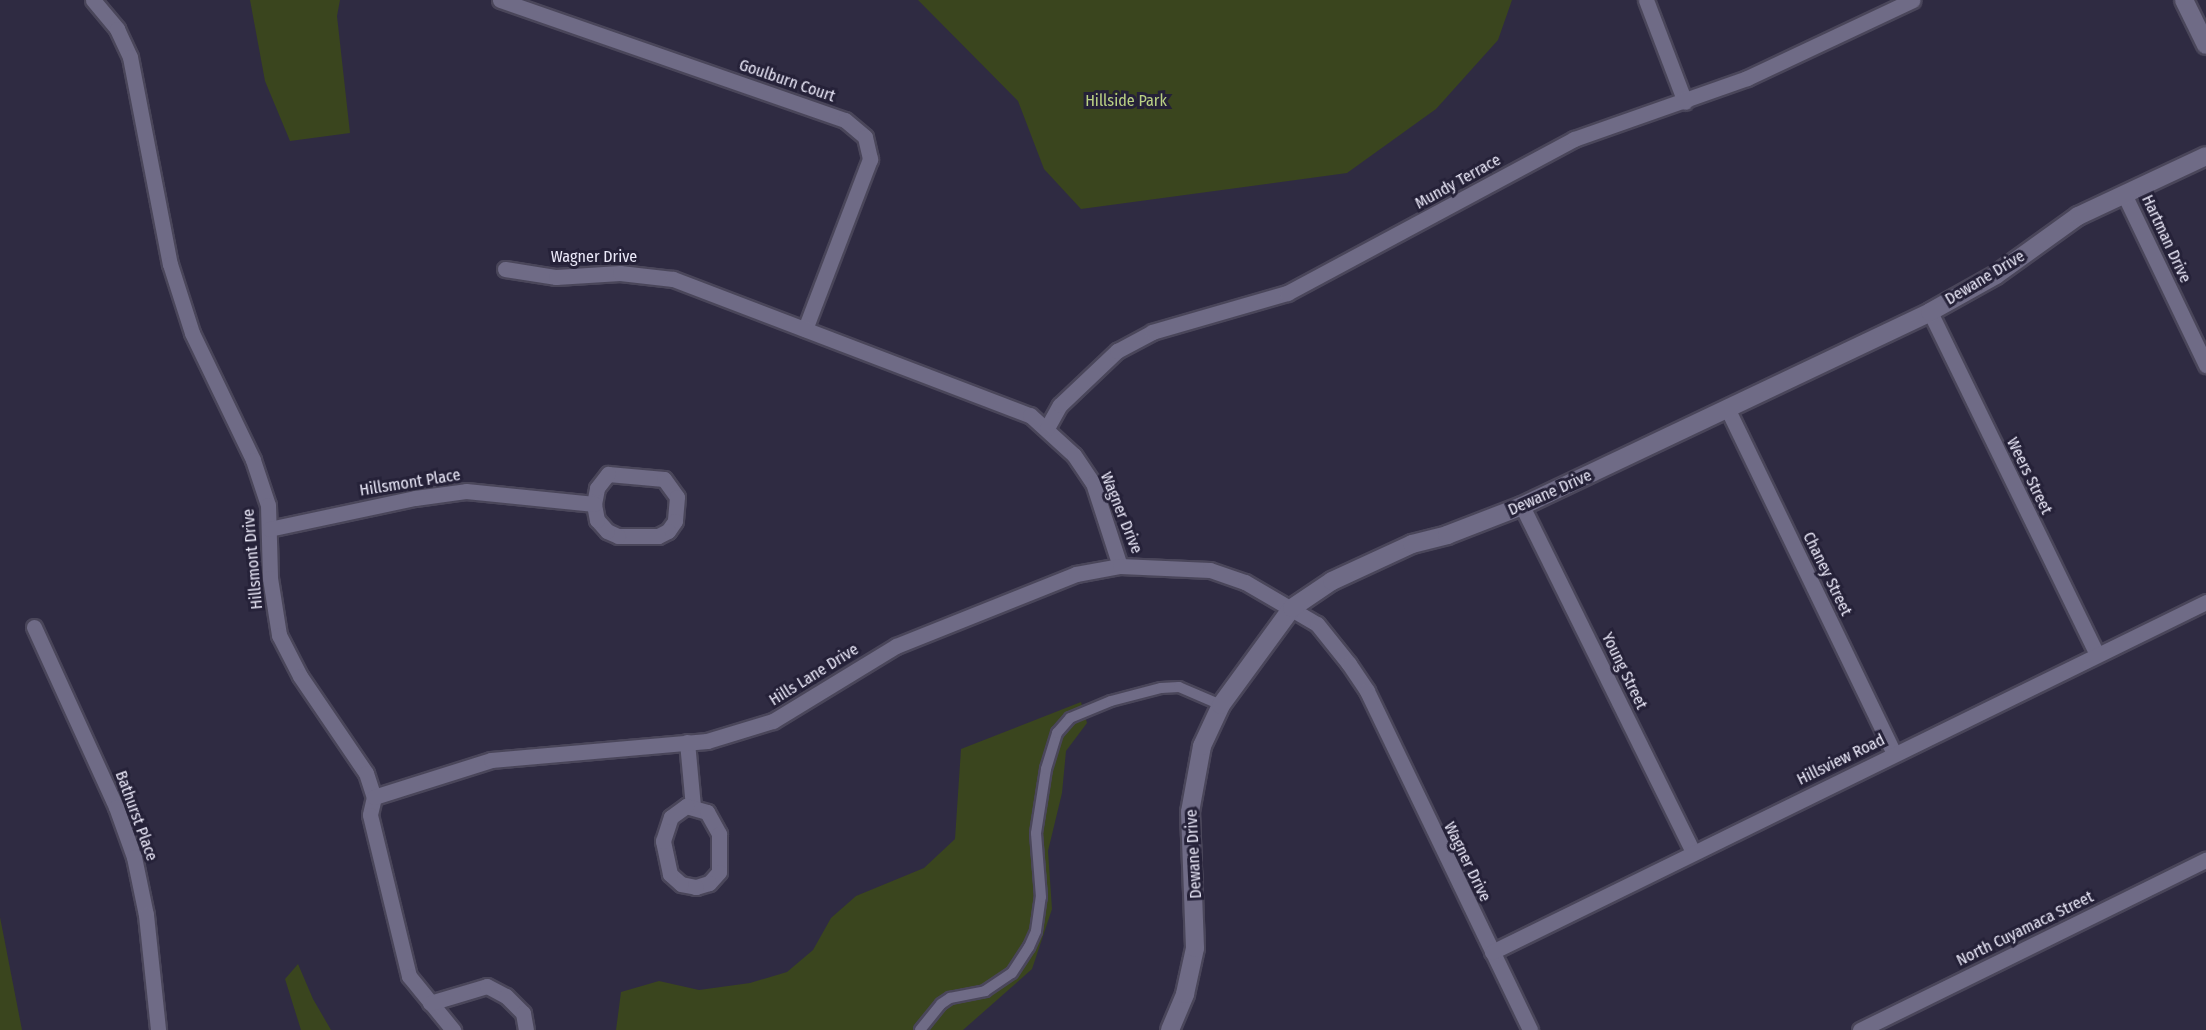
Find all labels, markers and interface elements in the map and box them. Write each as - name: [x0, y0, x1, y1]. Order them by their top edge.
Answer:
- street label: Goulburn Court: [736, 56, 838, 106]
- park label: Hillside Park: [1085, 91, 1167, 111]
- street label: Mundy Terrace: [1412, 151, 1504, 213]
- street label: Hartman Drive: [2137, 192, 2195, 286]
- street label: Wagner Drive: [551, 247, 637, 267]
- street label: Dewane Drive: [1942, 247, 2028, 309]
- street label: Weers Street: [2002, 435, 2056, 517]
- street label: Hillsmont Place: [358, 466, 462, 500]
- street label: Dewane Drive: [1505, 466, 1595, 520]
- street label: Wagner Drive: [1096, 469, 1146, 557]
- street label: Hillsmont Drive: [239, 508, 267, 610]
- street label: Chaney Street: [1798, 529, 1856, 619]
- street label: Young Street: [1597, 630, 1651, 712]
- street label: Hills Lane Drive: [766, 640, 862, 710]
- street label: Hillsview Road: [1794, 730, 1888, 790]
- street label: Bathurst Place: [111, 768, 161, 864]
- street label: Dewane Drive: [1182, 809, 1206, 899]
- street label: Wagner Drive: [1439, 819, 1495, 905]
- street label: North Cuyamaca Street: [1953, 888, 2097, 970]

